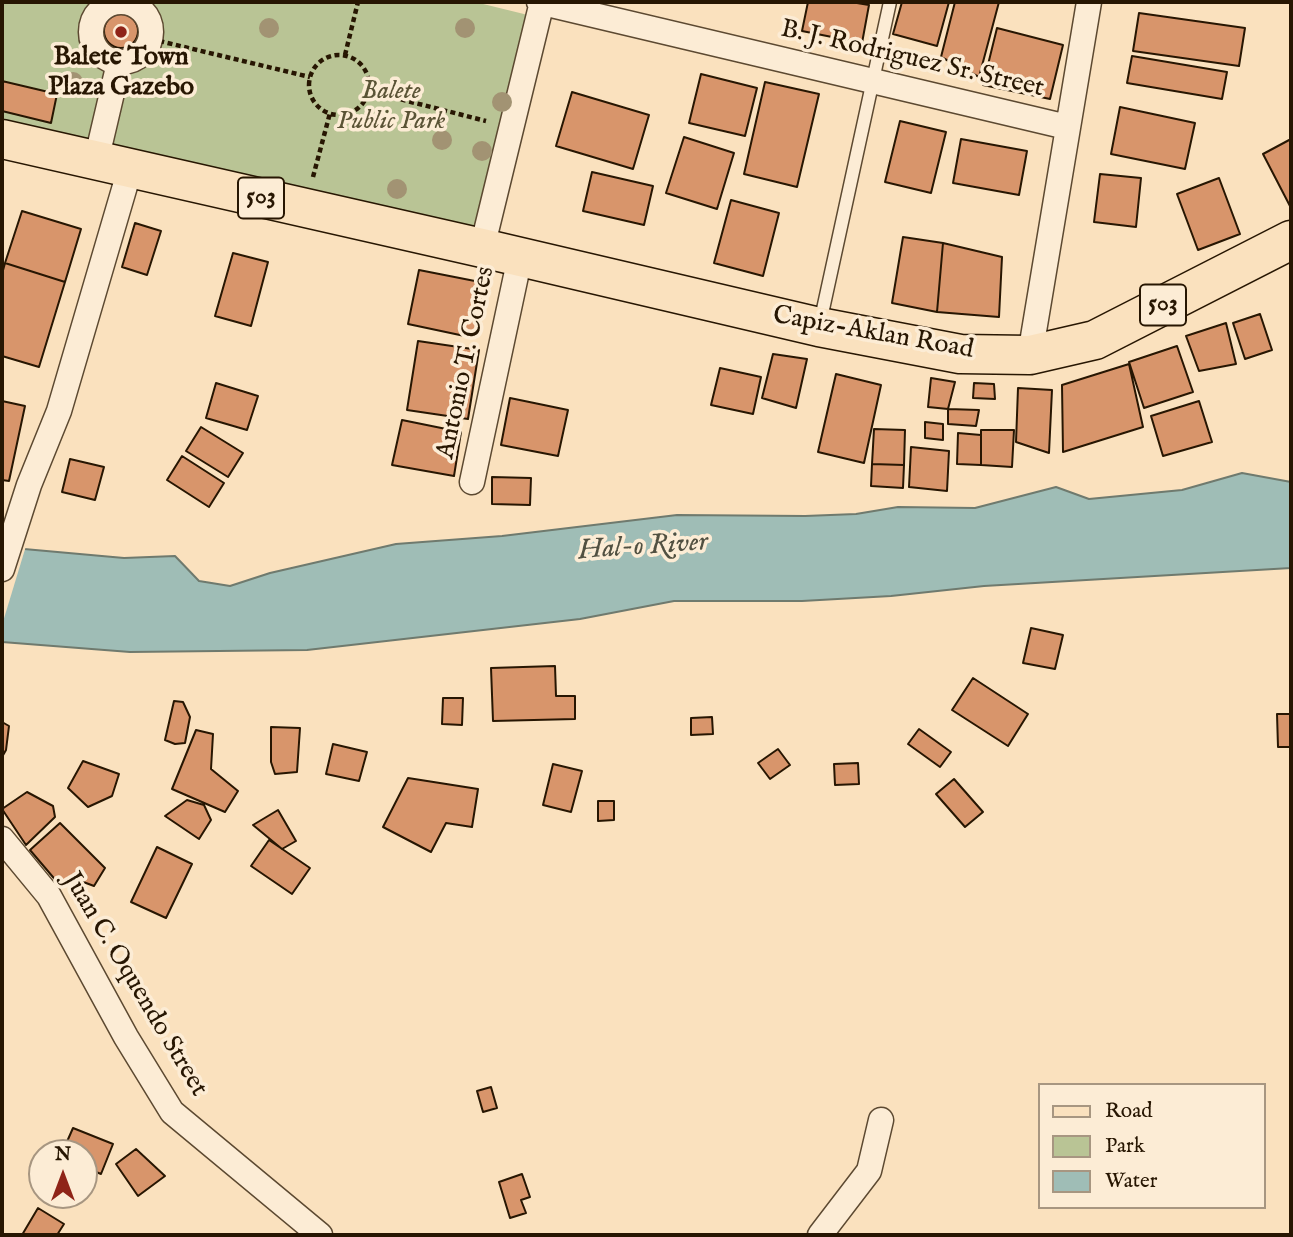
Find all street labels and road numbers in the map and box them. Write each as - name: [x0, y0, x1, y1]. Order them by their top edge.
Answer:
- street label: B. J. Rodriguez Sr. Street: [777, 15, 1047, 105]
- road number: 503: [238, 178, 284, 218]
- street label: Antonio T. Cortes: [431, 264, 503, 462]
- road number: 503: [1140, 284, 1186, 326]
- street label: Capiz-Aklan Road: [770, 301, 976, 367]
- street label: Juan C. Oquendo Street: [55, 867, 213, 1103]

